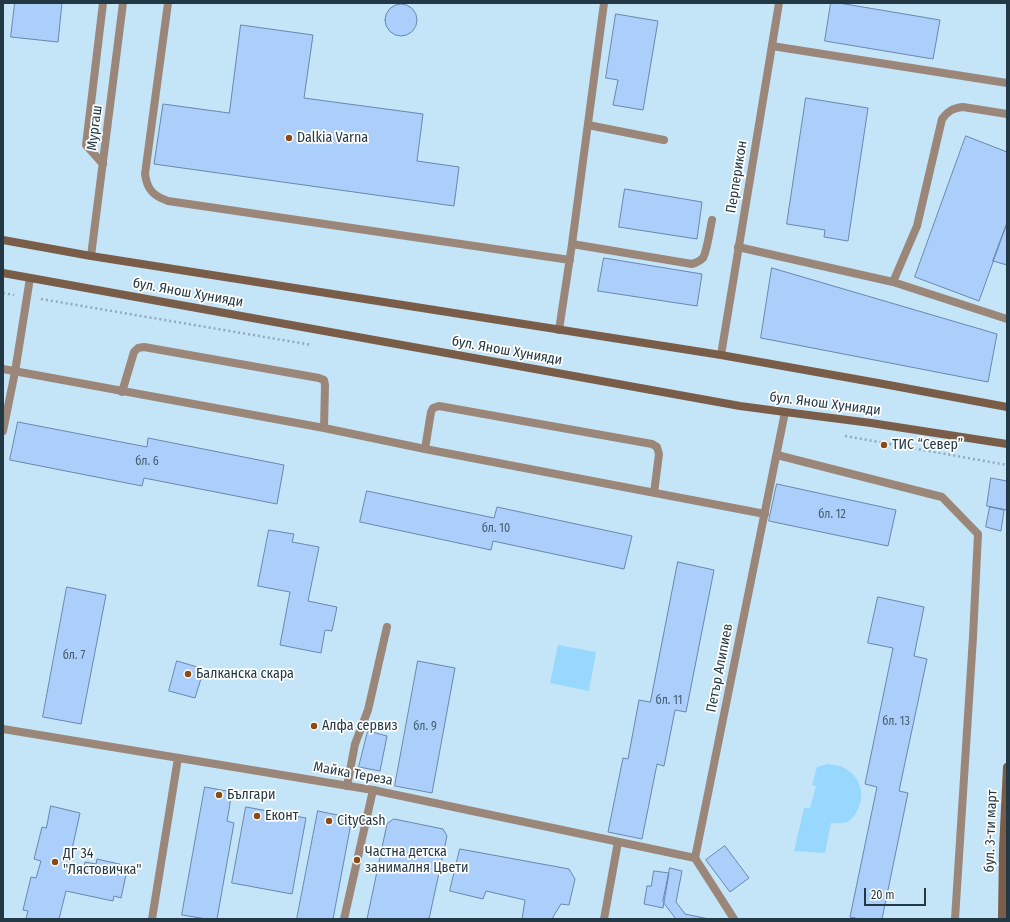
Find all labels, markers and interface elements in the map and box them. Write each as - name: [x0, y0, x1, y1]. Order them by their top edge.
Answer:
- street label: Мургаш: [84, 104, 106, 152]
- place label: Dalkia Varna: [297, 130, 368, 146]
- marker: Dalkia Varna: [284, 133, 294, 143]
- street label: Перперикон: [723, 139, 751, 215]
- street label: бул. Янош Хунияди: [131, 275, 245, 311]
- street label: бул. Янош Хунияди: [450, 333, 564, 369]
- street label: бул. Янош Хунияди: [768, 389, 882, 419]
- place label: ТИС “Север”: [892, 437, 963, 453]
- marker: ТИС “Север”: [879, 440, 889, 450]
- house number: бл. 6: [135, 455, 159, 469]
- house number: бл. 12: [818, 508, 846, 522]
- house number: бл. 10: [482, 522, 510, 536]
- street label: Петър Алипиев: [703, 622, 737, 714]
- house number: бл. 7: [63, 649, 85, 663]
- place label: Балканска скара: [196, 666, 294, 682]
- marker: Балканска скара: [183, 669, 193, 679]
- house number: бл. 11: [656, 694, 682, 708]
- house number: бл. 13: [882, 715, 910, 729]
- place label: Алфа сервиз: [322, 718, 398, 734]
- house number: бл. 9: [413, 720, 437, 734]
- marker: Алфа сервиз: [309, 721, 319, 731]
- street label: Майка Тереза: [312, 759, 394, 789]
- place label: Българи: [227, 787, 275, 803]
- street label: бул. 3-ти март: [981, 789, 1001, 873]
- marker: Българи: [214, 790, 224, 800]
- place label: Еконт: [265, 808, 298, 824]
- marker: Еконт: [252, 811, 262, 821]
- place label: CityCash: [337, 813, 386, 829]
- marker: CityCash: [324, 816, 334, 826]
- place label: Частна детска занималня Цвети: [365, 844, 468, 876]
- place label: ДГ 34 "Лястовичка": [63, 846, 142, 878]
- marker: Частна детска занималня Цвети: [352, 855, 362, 865]
- marker: ДГ 34 "Лястовичка": [50, 857, 60, 867]
- scale bar: [866, 880, 928, 906]
- text: 20 m: [871, 888, 895, 902]

